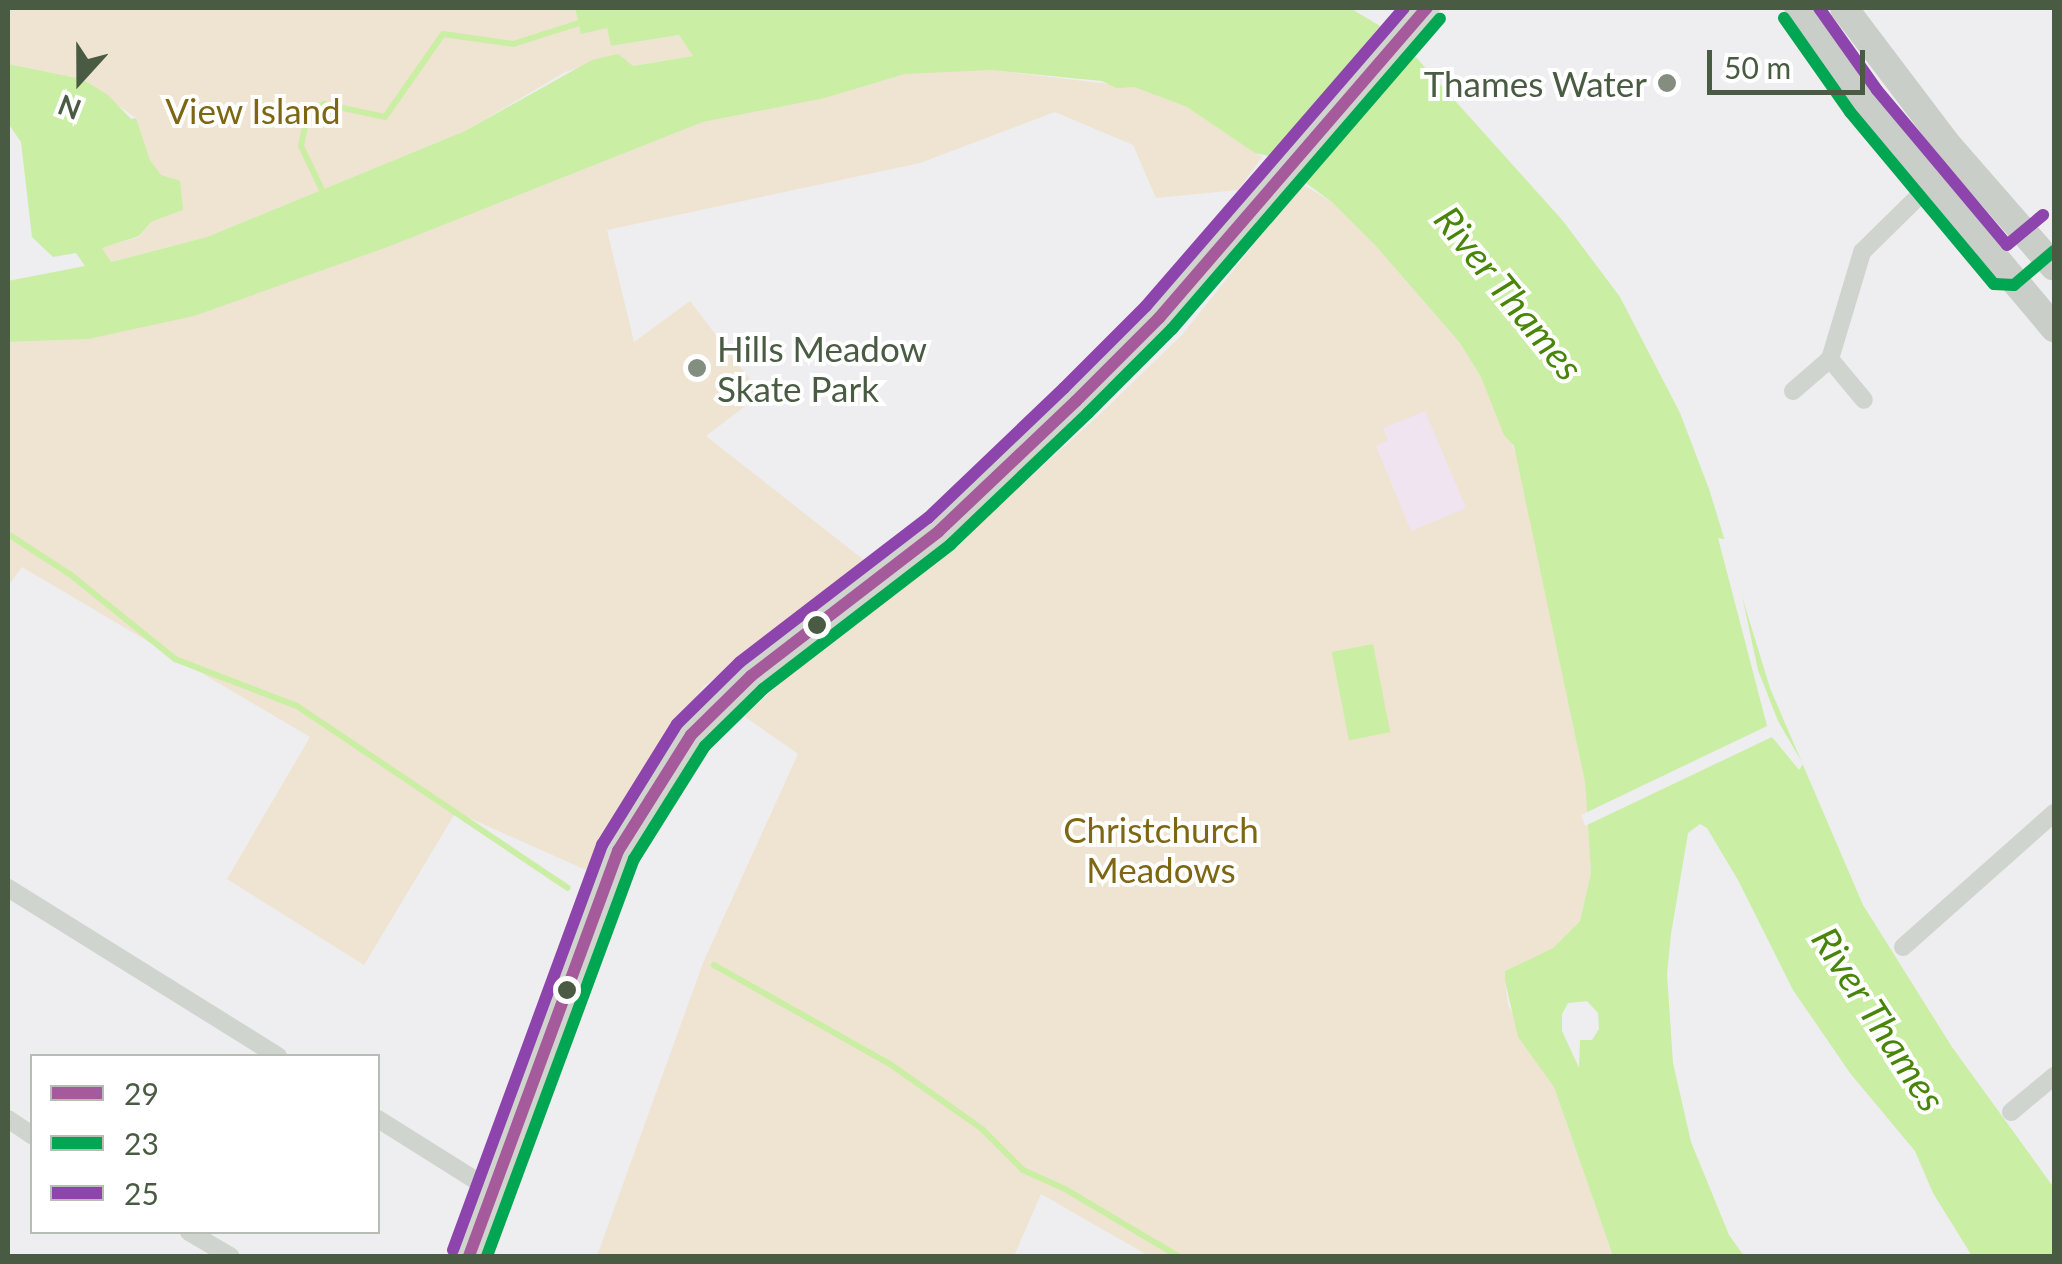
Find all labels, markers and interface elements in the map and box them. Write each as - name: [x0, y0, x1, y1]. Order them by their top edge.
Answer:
- north arrow: [30, 30, 130, 130]
- scale bar: [1712, 30, 1870, 92]
- text: 50 m: [1724, 49, 1791, 85]
- place label: Thames Water: [1423, 62, 1647, 104]
- marker: Thames Water: [1656, 72, 1678, 94]
- text: N: [53, 88, 85, 128]
- park label: View Island: [165, 89, 341, 131]
- water label: River Thames: [1425, 196, 1593, 390]
- place label: Hills Meadow Skate Park: [717, 327, 927, 409]
- marker: Hills Meadow Skate Park: [686, 357, 708, 379]
- unlabelled marker: [807, 615, 827, 635]
- park label: Christchurch Meadows: [1063, 808, 1259, 890]
- water label: River Thames: [1802, 918, 1956, 1120]
- unlabelled marker: [557, 980, 577, 1000]
- legend: [30, 1054, 380, 1234]
- text: 29: [124, 1075, 159, 1111]
- text: 23: [124, 1125, 159, 1161]
- text: 25: [124, 1175, 159, 1211]

